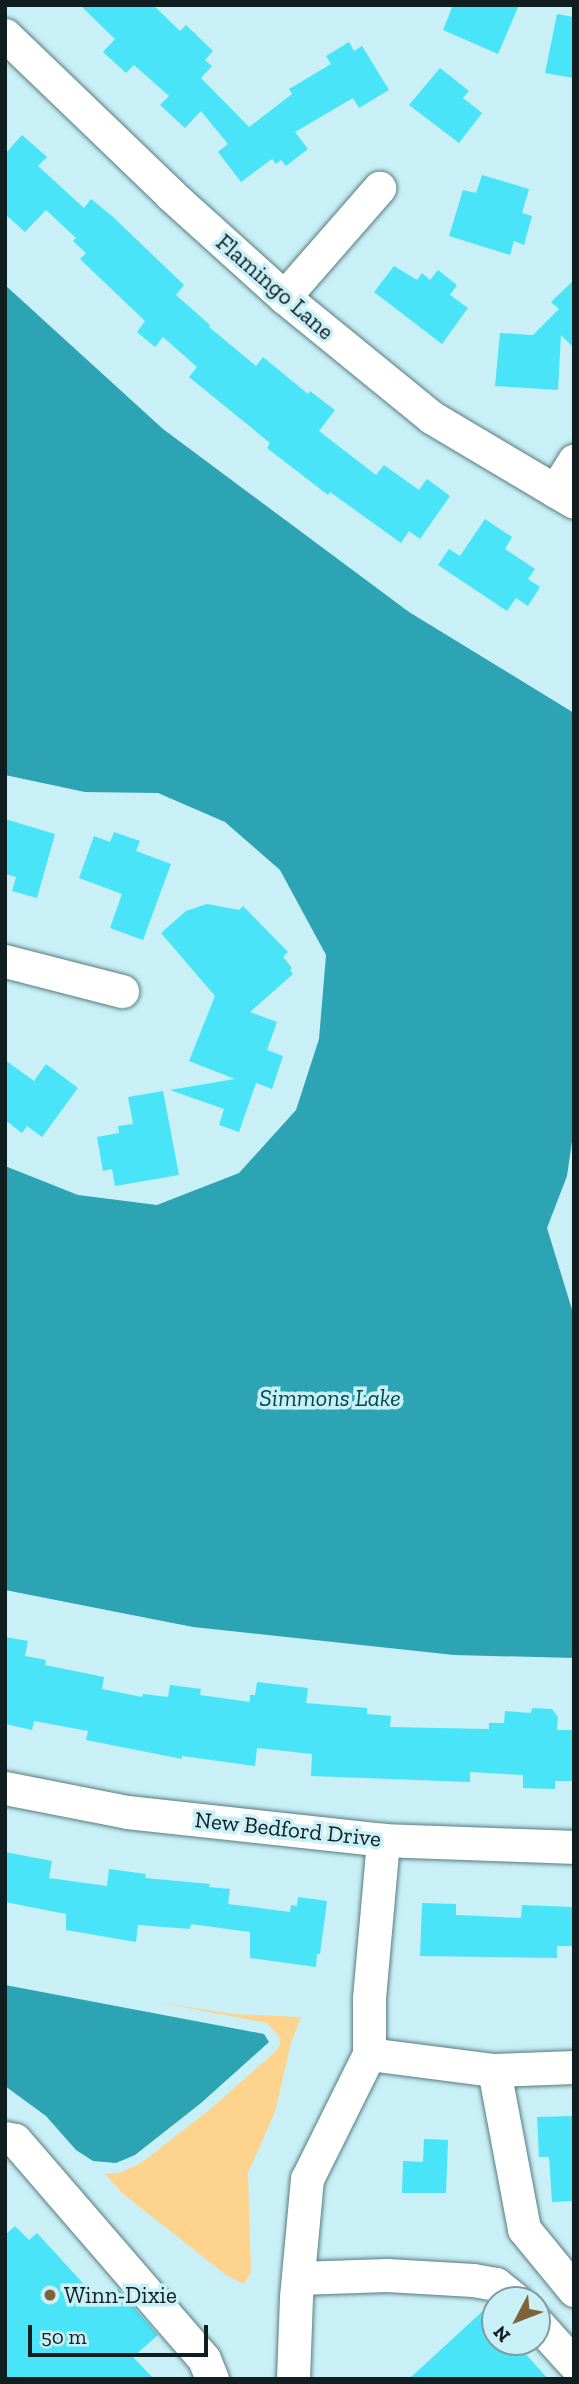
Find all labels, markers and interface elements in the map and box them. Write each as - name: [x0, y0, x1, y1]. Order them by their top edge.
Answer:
- street label: Flamingo Lane: [211, 228, 339, 346]
- water label: Simmons Lake: [259, 1384, 401, 1412]
- street label: New Bedford Drive: [193, 1805, 383, 1853]
- place label: Winn-Dixie: [64, 2281, 177, 2309]
- north arrow: [481, 2286, 551, 2356]
- marker: Winn-Dixie: [42, 2287, 58, 2303]
- scale bar: [32, 2310, 212, 2354]
- text: N: [488, 2321, 515, 2347]
- text: 50 m: [41, 2324, 87, 2349]

